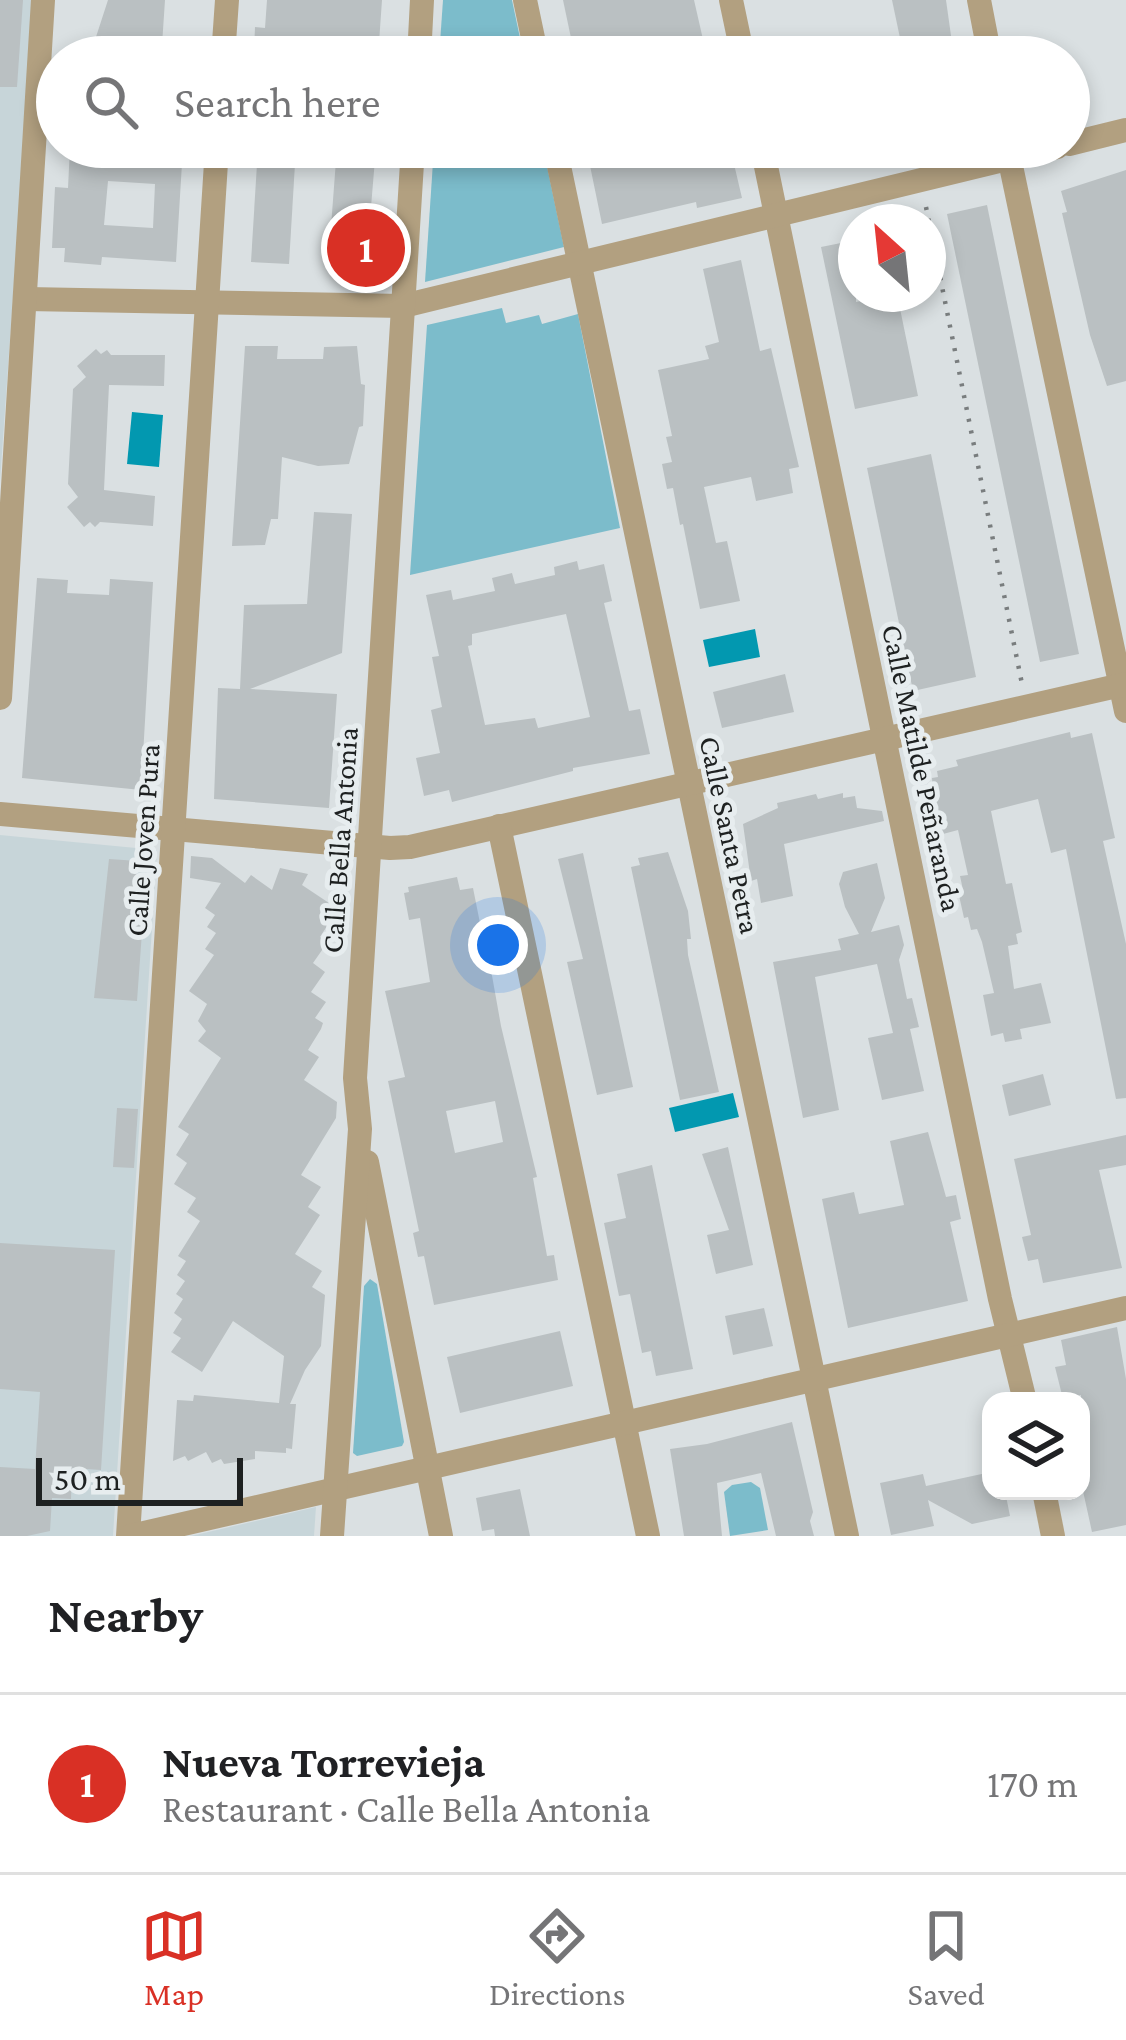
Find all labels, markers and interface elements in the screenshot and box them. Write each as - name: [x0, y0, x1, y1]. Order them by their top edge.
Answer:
- search box: [36, 36, 1090, 168]
- icon: search: [78, 69, 144, 135]
- text: Search here: [174, 77, 381, 127]
- pin: 1: [327, 203, 405, 293]
- north arrow: [838, 204, 946, 312]
- street label: Calle Matilde Peñaranda: [876, 621, 969, 914]
- street label: Calle Bella Antonia: [315, 726, 364, 954]
- street label: Calle Santa Petra: [693, 733, 768, 937]
- street label: Calle Joven Pura: [119, 742, 166, 937]
- your location: [468, 915, 528, 975]
- map controls: [982, 1392, 1090, 1500]
- button: layers: [982, 1392, 1090, 1500]
- scale bar: [36, 1452, 243, 1505]
- text: 50 m: [54, 1460, 121, 1497]
- text: Nearby: [48, 1586, 203, 1643]
- text: Nueva Torrevieja: [162, 1737, 485, 1787]
- text: 1: [80, 1762, 94, 1805]
- text: 170 m: [987, 1762, 1078, 1805]
- text: Restaurant · Calle Bella Antonia: [162, 1787, 651, 1830]
- tab: Map: [141, 1903, 207, 2012]
- tab: Directions: [489, 1903, 626, 2012]
- tab: Saved: [908, 1903, 985, 2012]

